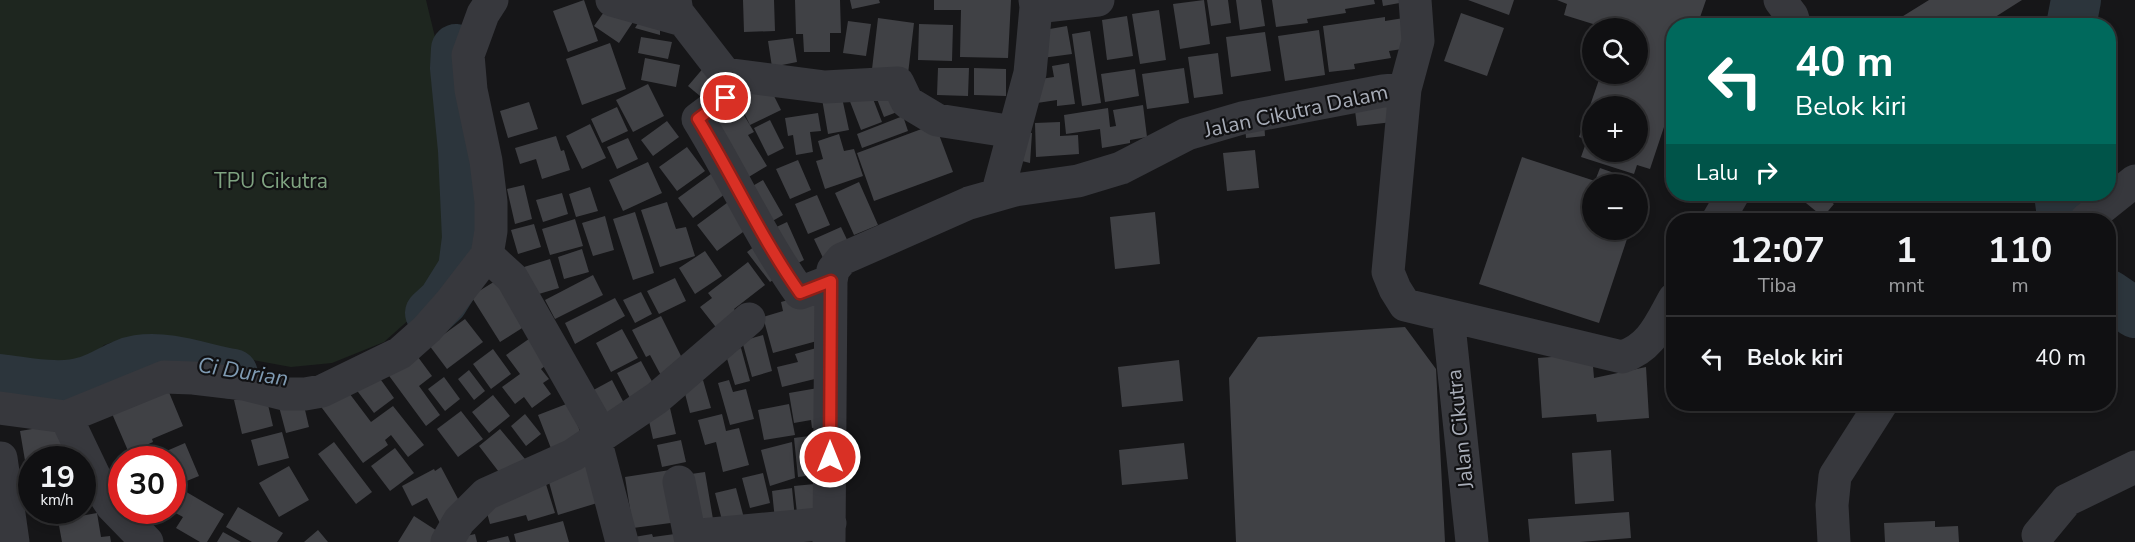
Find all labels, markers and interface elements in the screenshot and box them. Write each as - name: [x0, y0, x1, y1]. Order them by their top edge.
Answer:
- map controls: [1582, 18, 1648, 240]
- button: search: [1582, 18, 1648, 84]
- text: 40 m: [1795, 34, 1894, 91]
- icon: left: [1696, 42, 1774, 120]
- pin: [700, 72, 751, 123]
- street label: Jalan Cikutra Dalam: [1201, 78, 1390, 144]
- icon: arrive: [709, 81, 742, 114]
- text: Belok kiri: [1795, 88, 1907, 125]
- button: +: [1582, 96, 1648, 162]
- icon: right: [1750, 156, 1783, 189]
- text: Lalu: [1696, 158, 1738, 188]
- park label: TPU Cikutra: [214, 167, 328, 195]
- button: −: [1582, 174, 1648, 240]
- text: 12:07: [1730, 226, 1825, 275]
- text: 1: [1895, 226, 1917, 275]
- text: 110: [1988, 226, 2052, 275]
- text: Tiba: [1758, 272, 1797, 299]
- text: mnt: [1889, 272, 1924, 299]
- text: m: [2011, 272, 2029, 299]
- icon: left: [1696, 342, 1729, 375]
- text: Belok kiri: [1747, 343, 1843, 373]
- text: 40 m: [2035, 343, 2086, 373]
- water label: Ci Durian: [196, 350, 290, 394]
- street label: Jalan Cikutra: [1440, 368, 1480, 491]
- position arrow: [798, 425, 862, 489]
- speed limit sign: 30: [108, 446, 186, 524]
- text: 19: [39, 457, 75, 498]
- text: km/h: [40, 490, 74, 510]

